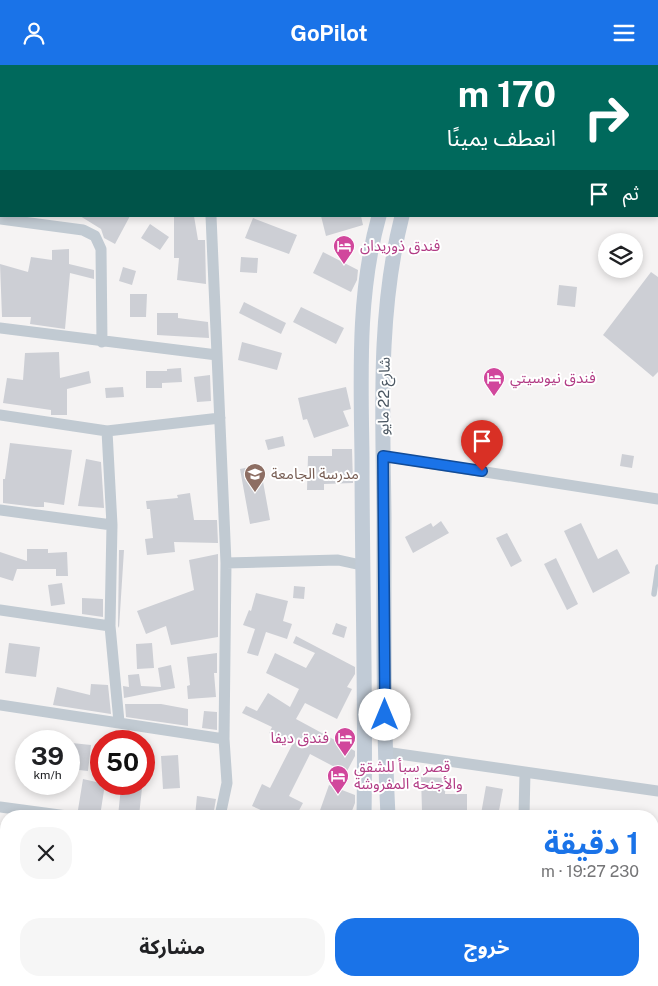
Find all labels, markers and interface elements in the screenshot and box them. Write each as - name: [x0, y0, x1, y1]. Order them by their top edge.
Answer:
- icon: person: [20, 19, 48, 47]
- icon: menu: [610, 19, 638, 47]
- text: GoPilot: [290, 20, 368, 46]
- text: 170 m: [458, 74, 556, 115]
- icon: right: [574, 85, 639, 150]
- text: انعطف يمينًا: [447, 125, 556, 151]
- icon: arrive: [585, 180, 613, 208]
- text: ثم: [623, 182, 639, 204]
- map controls: [598, 233, 643, 278]
- button: layers: [598, 233, 643, 278]
- hotel icon: فندق ذوريدان: [332, 234, 356, 265]
- place label: فندق ذوريدان: [360, 237, 441, 255]
- street label: شارع 22 مايو: [374, 357, 397, 435]
- hotel icon: فندق نيوسيتي: [482, 366, 506, 397]
- place label: فندق نيوسيتي: [510, 369, 596, 389]
- pin: [461, 420, 503, 471]
- icon: arrive: [468, 427, 496, 455]
- school or university icon: مدرسة الجامعة: [243, 462, 267, 493]
- place label: مدرسة الجامعة: [271, 465, 359, 483]
- position arrow: [358, 688, 410, 740]
- hotel icon: فندق ديفا: [333, 726, 357, 757]
- place label: فندق ديفا: [270, 729, 329, 747]
- speed limit sign: 50: [90, 730, 155, 795]
- text: 39: [31, 741, 64, 771]
- place label: قصر سبأ للشقق والأجنحة المفروشة: [354, 758, 463, 793]
- hotel icon: قصر سبأ للشقق والأجنحة المفروشة: [326, 764, 350, 795]
- text: km/h: [33, 768, 62, 782]
- text: 1 دقيقة: [544, 825, 639, 861]
- button: close: [20, 827, 72, 879]
- text: 230 m · 19:27: [541, 862, 639, 881]
- button: مشاركة: [20, 918, 325, 976]
- button: خروج: [335, 918, 639, 976]

